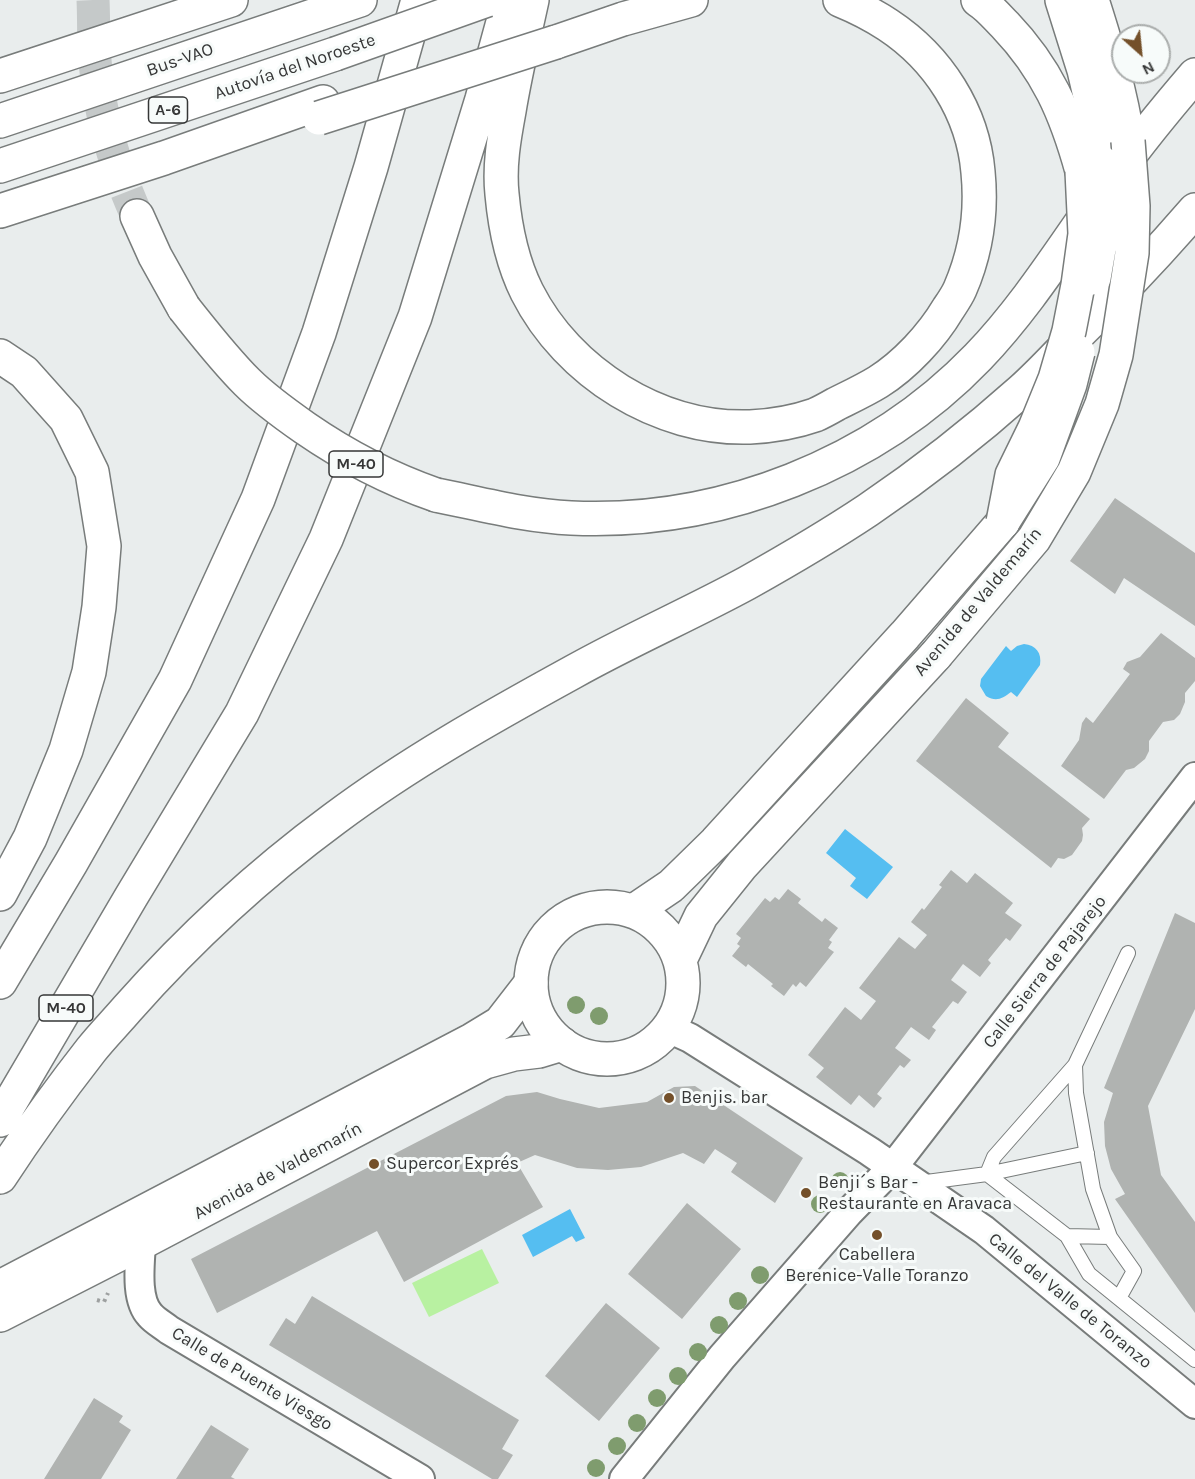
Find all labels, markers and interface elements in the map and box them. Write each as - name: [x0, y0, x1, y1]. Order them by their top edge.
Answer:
- north arrow: [1111, 24, 1171, 84]
- street label: Autovía del Noroeste: [212, 29, 378, 105]
- street label: Bus-VAO: [144, 39, 216, 81]
- text: N: [1139, 58, 1158, 80]
- road number: A-6: [148, 97, 188, 123]
- road number: M-40: [329, 451, 383, 477]
- street label: Avenida de Valdemarín: [910, 523, 1046, 681]
- street label: Calle Sierra de Pajarejo: [979, 891, 1111, 1053]
- road number: M-40: [39, 995, 93, 1021]
- place label: Benjis. bar: [681, 1087, 767, 1109]
- marker: Benjis. bar: [662, 1091, 676, 1105]
- street label: Avenida de Valdemarín: [190, 1117, 366, 1225]
- place label: Supercor Exprés: [386, 1153, 519, 1175]
- marker: Supercor Exprés: [367, 1157, 381, 1171]
- place label: Benji´s Bar - Restaurante en Aravaca: [818, 1172, 1012, 1214]
- marker: Benji´s Bar - Restaurante en Aravaca: [799, 1186, 813, 1200]
- marker: Cabellera Berenice-Valle Toranzo: [870, 1228, 884, 1242]
- street label: Calle del Valle de Toranzo: [984, 1228, 1156, 1374]
- place label: Cabellera Berenice-Valle Toranzo: [785, 1244, 969, 1286]
- street label: Calle de Puente Viesgo: [168, 1322, 336, 1436]

